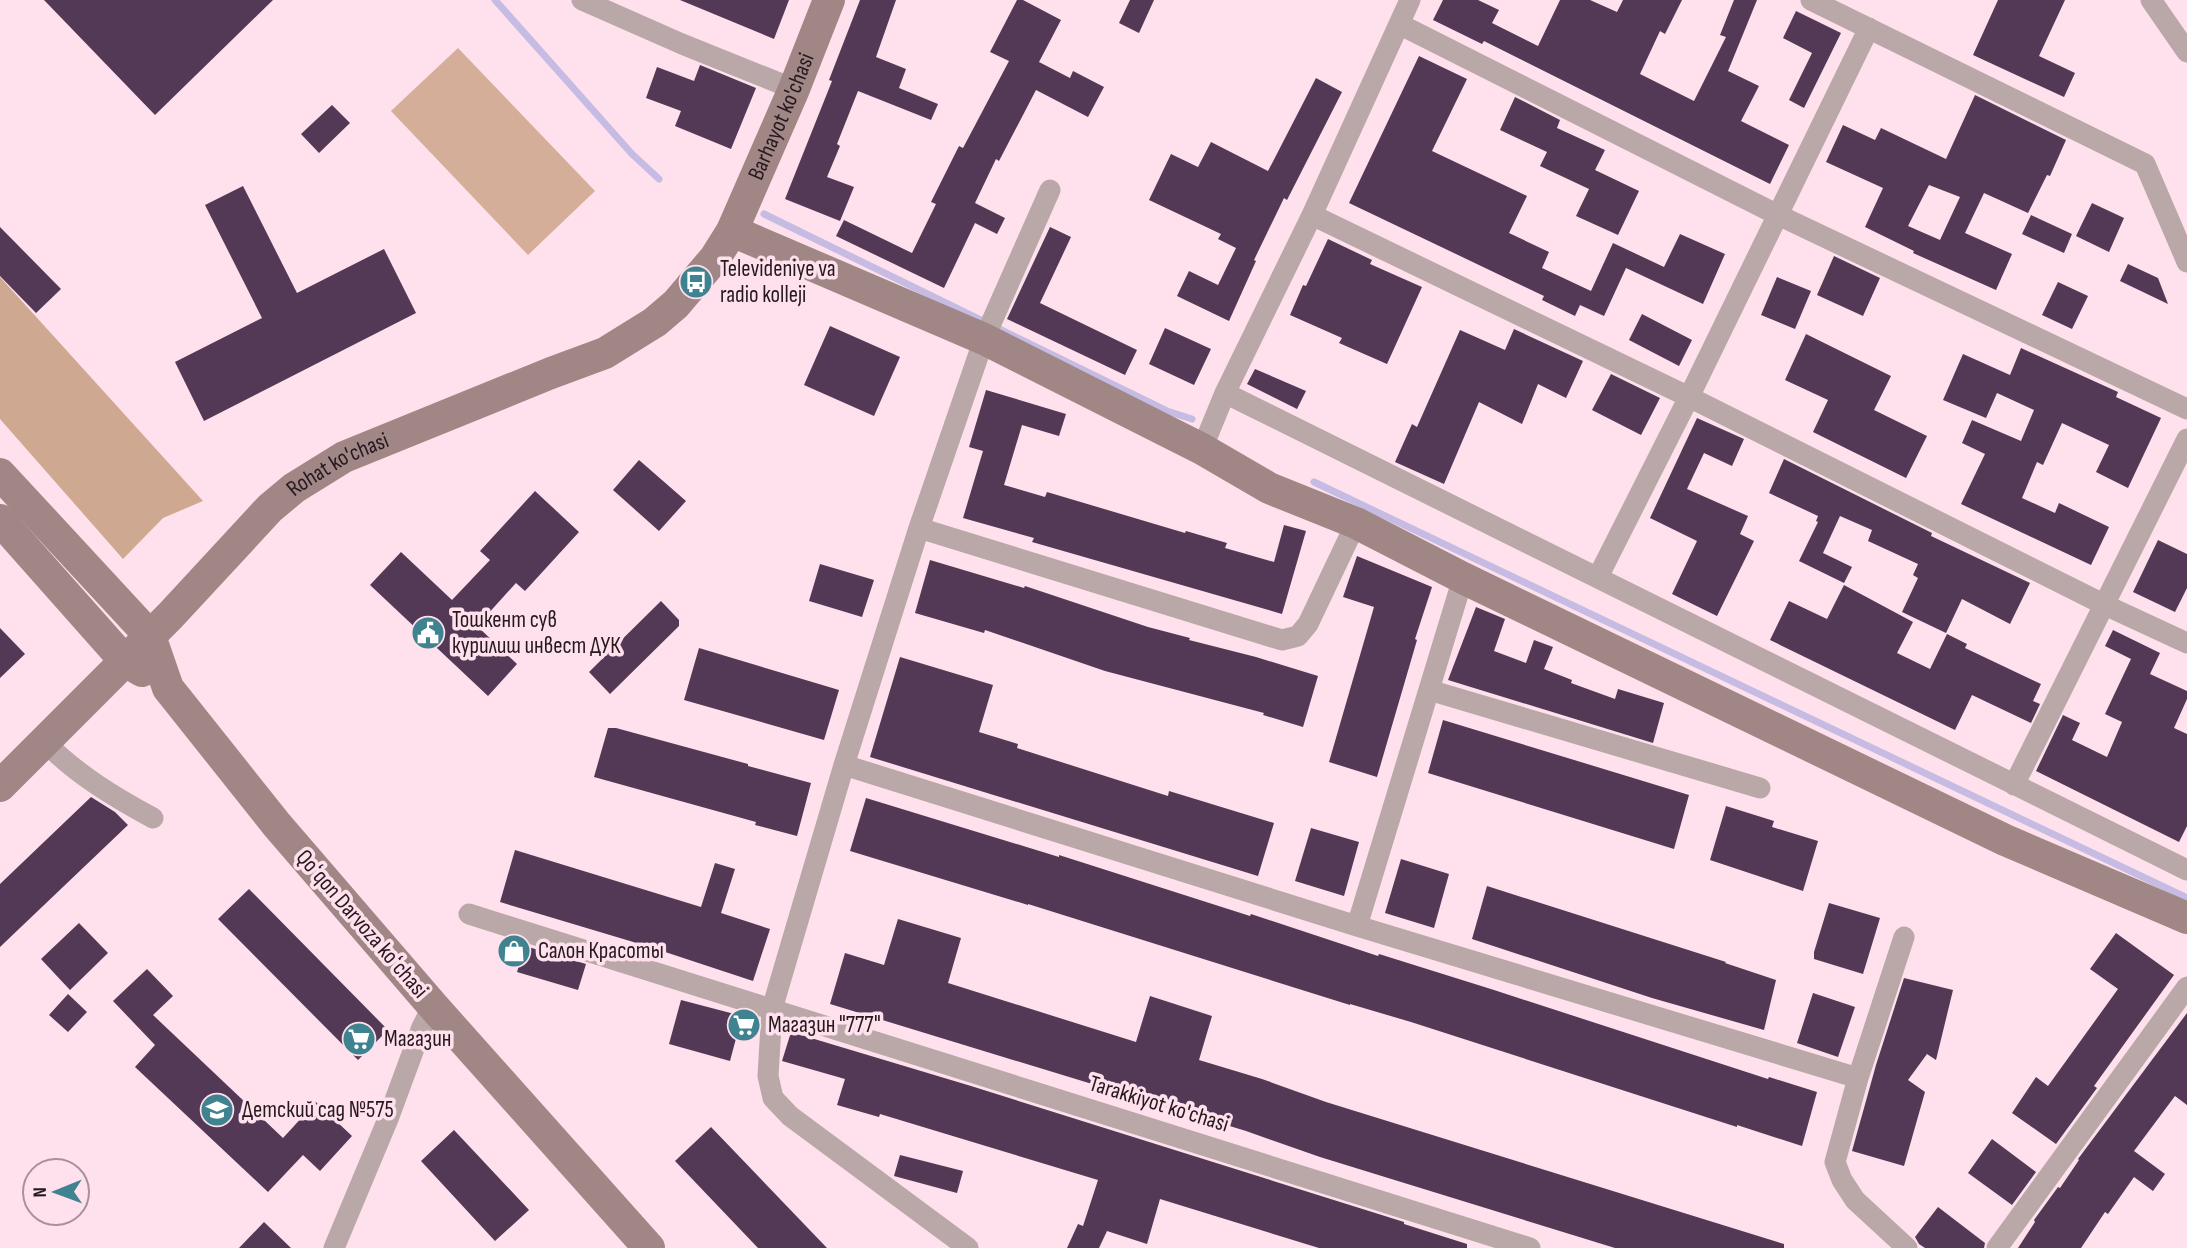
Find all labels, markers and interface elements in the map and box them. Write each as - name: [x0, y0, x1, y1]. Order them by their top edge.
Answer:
- street label: Barhayot ko'chasi: [742, 49, 821, 184]
- place label: Televideniye va radio kolleji: [720, 255, 836, 309]
- bus stop icon: Televideniye va radio kolleji: [677, 263, 715, 301]
- street label: Rohat ko'chasi: [281, 426, 393, 502]
- place label: Тошкент сув курилиш инвест ДУК: [452, 606, 621, 660]
- public building icon: Тошкент сув курилиш инвест ДУК: [409, 614, 447, 652]
- street label: Qoʻqon Darvoza koʻchasi: [290, 844, 434, 1004]
- shop icon: Салон Красоты: [495, 932, 533, 970]
- place label: Салон Красоты: [538, 937, 664, 965]
- supermarket icon: Магазин "777": [725, 1006, 763, 1044]
- place label: Магазин "777": [768, 1011, 881, 1039]
- supermarket icon: Магазин: [340, 1020, 378, 1058]
- place label: Магазин: [384, 1025, 451, 1053]
- street label: Tarakkiyot ko'chasi: [1086, 1069, 1232, 1139]
- school or university icon: Детский сад №575: [198, 1091, 236, 1129]
- place label: Детский сад №575: [242, 1096, 394, 1124]
- north arrow: [21, 1157, 91, 1227]
- text: N: [29, 1187, 52, 1198]

